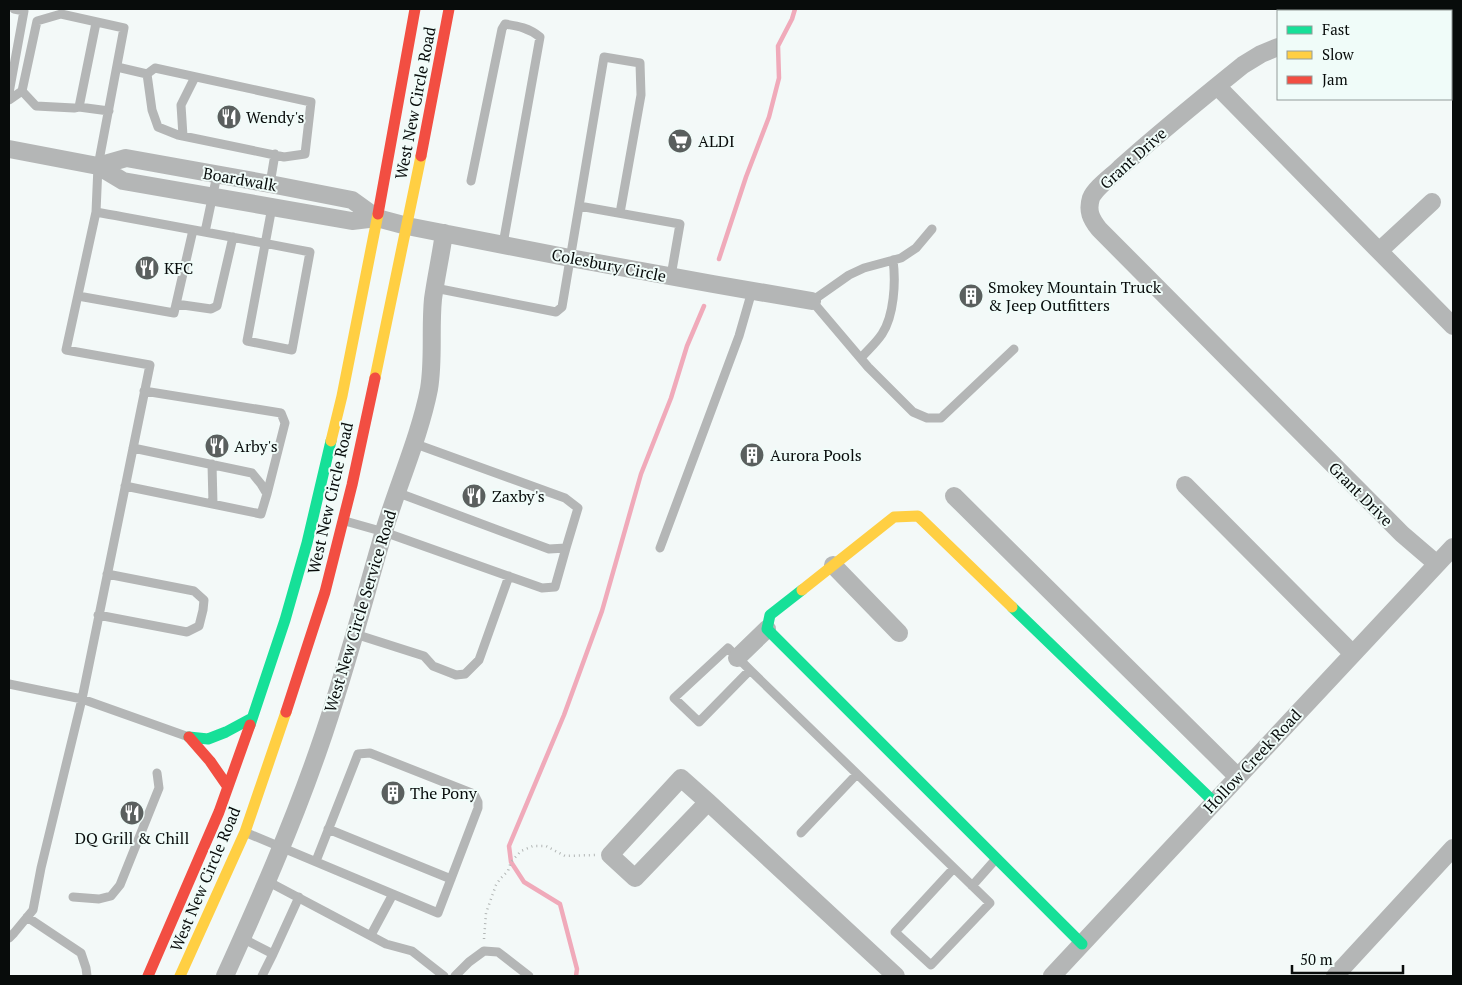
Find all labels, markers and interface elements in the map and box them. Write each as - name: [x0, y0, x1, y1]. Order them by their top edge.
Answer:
- legend: [1277, 10, 1452, 100]
- text: Fast: [1322, 19, 1350, 39]
- street label: West New Circle Road: [389, 25, 441, 181]
- text: Slow: [1322, 44, 1355, 64]
- text: Jam: [1322, 69, 1348, 89]
- restaurant icon: Wendy's: [216, 104, 242, 130]
- place label: Wendy's: [246, 106, 305, 128]
- street label: Grant Drive: [1095, 122, 1171, 194]
- supermarket icon: ALDI: [667, 128, 693, 154]
- place label: ALDI: [698, 130, 735, 152]
- street label: Boardwalk: [201, 162, 279, 196]
- street label: Colesbury Circle: [550, 243, 668, 287]
- restaurant icon: KFC: [134, 255, 160, 281]
- place label: KFC: [164, 257, 193, 279]
- place label: Smokey Mountain Truck & Jeep Outfitters: [988, 276, 1162, 316]
- building icon: Smokey Mountain Truck & Jeep Outfitters: [958, 283, 984, 309]
- street label: West New Circle Road: [302, 420, 358, 576]
- restaurant icon: Arby's: [204, 433, 230, 459]
- place label: Arby's: [234, 435, 278, 457]
- building icon: Aurora Pools: [739, 442, 765, 468]
- place label: Aurora Pools: [770, 444, 862, 466]
- street label: Grant Drive: [1324, 457, 1398, 531]
- restaurant icon: Zaxby's: [461, 483, 487, 509]
- place label: Zaxby's: [492, 485, 545, 507]
- street label: West New Circle Service Road: [319, 507, 401, 715]
- street label: Hollow Creek Road: [1198, 704, 1306, 818]
- building icon: The Pony: [380, 780, 406, 806]
- place label: The Pony: [410, 782, 478, 804]
- restaurant icon: DQ Grill & Chill: [119, 800, 145, 826]
- street label: West New Circle Road: [165, 803, 245, 955]
- place label: DQ Grill & Chill: [75, 827, 189, 849]
- scale bar: [1292, 942, 1403, 974]
- text: 50 m: [1300, 949, 1333, 969]

